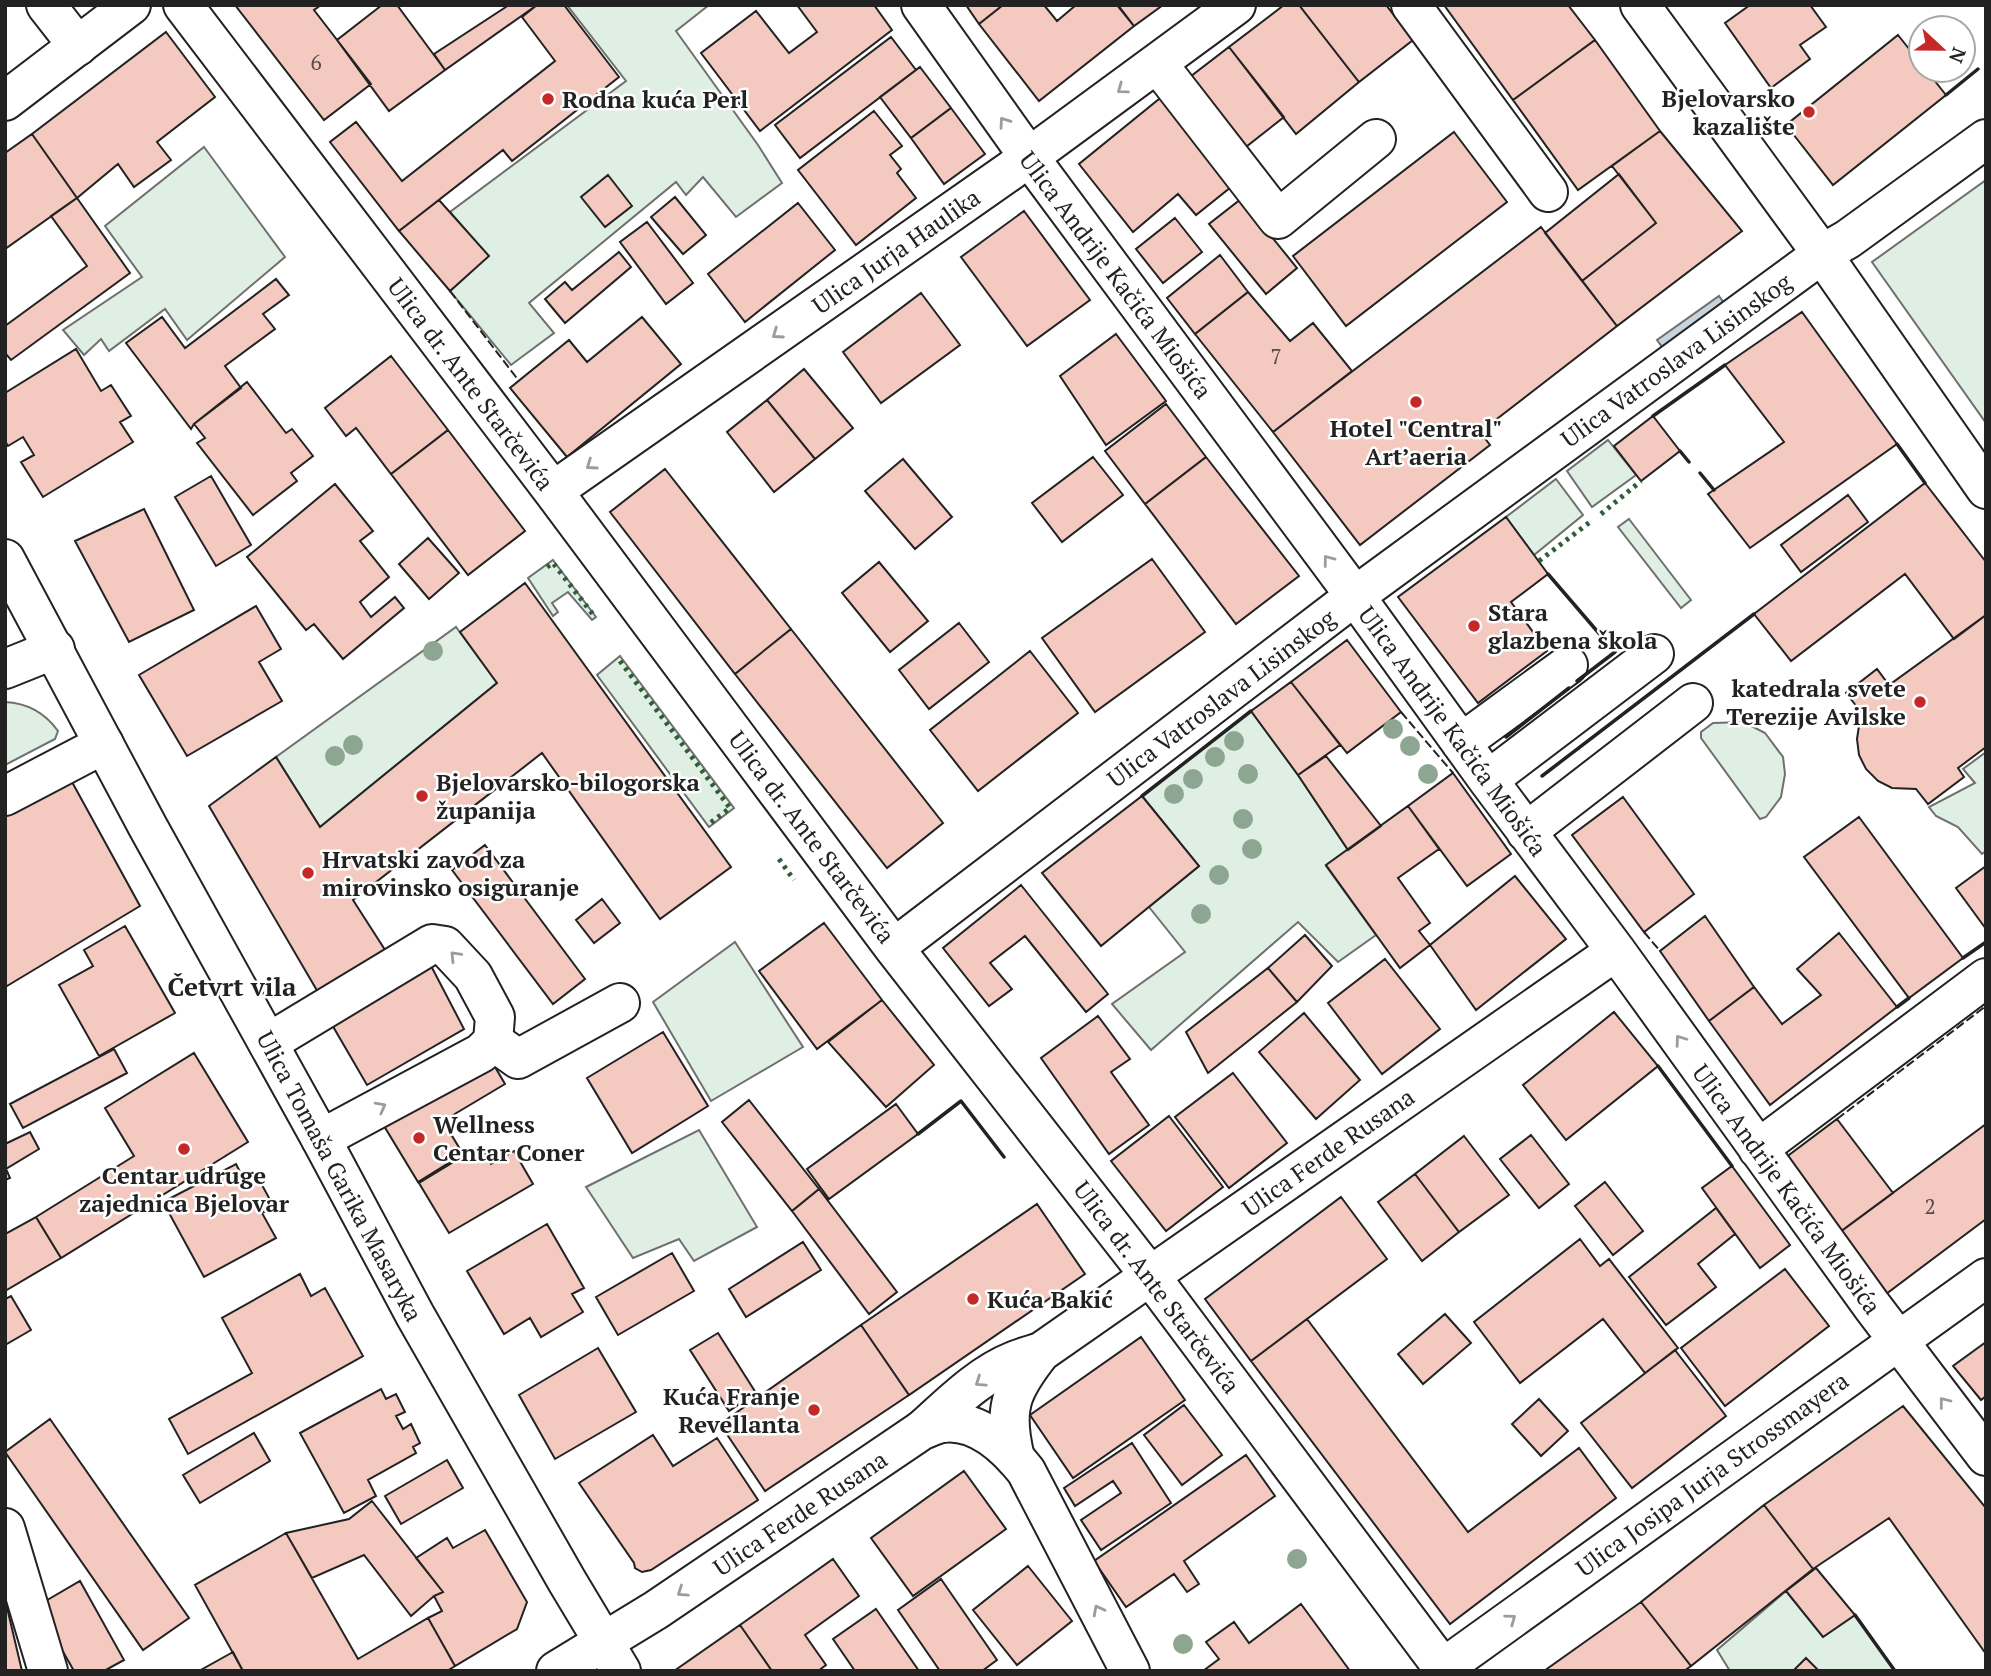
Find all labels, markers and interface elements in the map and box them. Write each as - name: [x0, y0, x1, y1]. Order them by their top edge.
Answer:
- north arrow: [1907, 14, 1977, 84]
- text: N: [1944, 44, 1973, 67]
- house number: 6: [310, 48, 322, 76]
- one-way arrow: [1117, 81, 1130, 93]
- place label: Bjelovarsko kazalište: [1662, 82, 1795, 142]
- place label: Rodna kuća Perl: [562, 83, 748, 115]
- marker: Rodna kuća Perl: [540, 91, 556, 107]
- marker: Bjelovarsko kazalište: [1801, 104, 1817, 120]
- one-way arrow: [999, 117, 1012, 130]
- street label: Ulica Andrije Kačića Miošića: [1012, 145, 1220, 405]
- street label: Ulica Jurja Haulika: [806, 181, 986, 321]
- street label: Ulica Vatroslava Lisinskog: [1554, 265, 1798, 455]
- street label: Ulica dr. Ante Starčevića: [381, 271, 561, 497]
- one-way arrow: [772, 326, 785, 339]
- house number: 7: [1270, 342, 1282, 370]
- marker: Hotel "Central" Art’aeria: [1408, 394, 1424, 410]
- place label: Hotel "Central" Art’aeria: [1330, 412, 1502, 472]
- one-way arrow: [586, 457, 599, 469]
- one-way arrow: [1324, 556, 1337, 568]
- place label: Stara glazbena škola: [1488, 596, 1658, 656]
- street label: Ulica Andrije Kačića Miošića: [1351, 599, 1555, 863]
- street label: Ulica Vatroslava Lisinskog: [1101, 601, 1342, 794]
- marker: Stara glazbena škola: [1466, 618, 1482, 634]
- place label: katedrala svete Terezije Avilske: [1726, 672, 1906, 732]
- marker: katedrala svete Terezije Avilske: [1912, 694, 1928, 710]
- street label: Ulica dr. Ante Starčevića: [722, 724, 902, 950]
- place label: Bjelovarsko-bilogorska županija: [436, 766, 701, 826]
- marker: Bjelovarsko-bilogorska županija: [414, 788, 430, 804]
- place label: Hrvatski zavod za mirovinsko osiguranje: [322, 843, 579, 903]
- marker: Hrvatski zavod za mirovinsko osiguranje: [300, 865, 316, 881]
- one-way arrow: [450, 951, 463, 964]
- district label: Četvrt vila: [168, 969, 297, 1003]
- street label: Ulica Tomaša Garika Masaryka: [250, 1025, 430, 1327]
- one-way arrow: [1676, 1035, 1688, 1048]
- street label: Ulica Andrije Kačića Miošića: [1685, 1057, 1889, 1321]
- street label: Ulica Ferde Rusana: [1236, 1081, 1420, 1223]
- one-way arrow: [374, 1101, 386, 1115]
- place label: Wellness Centar Coner: [433, 1108, 585, 1168]
- marker: Wellness Centar Coner: [411, 1130, 427, 1146]
- marker: Centar udruge zajednica Bjelovar: [176, 1141, 192, 1157]
- place label: Centar udruge zajednica Bjelovar: [79, 1159, 290, 1219]
- street label: Ulica dr. Ante Starčevića: [1067, 1174, 1247, 1400]
- house number: 2: [1924, 1192, 1936, 1220]
- place label: Kuća Bakić: [987, 1283, 1113, 1315]
- marker: Kuća Bakić: [965, 1291, 981, 1307]
- street label: Ulica Josipa Jurja Strossmayera: [1569, 1364, 1855, 1584]
- one-way arrow: [974, 1373, 987, 1386]
- place label: Kuća Franje Revellanta: [663, 1380, 801, 1440]
- one-way arrow: [1940, 1398, 1953, 1410]
- marker: Kuća Franje Revellanta: [806, 1402, 822, 1418]
- street label: Ulica Ferde Rusana: [707, 1443, 893, 1583]
- one-way arrow: [677, 1584, 690, 1597]
- one-way arrow: [1093, 1605, 1107, 1617]
- one-way arrow: [1503, 1614, 1516, 1627]

